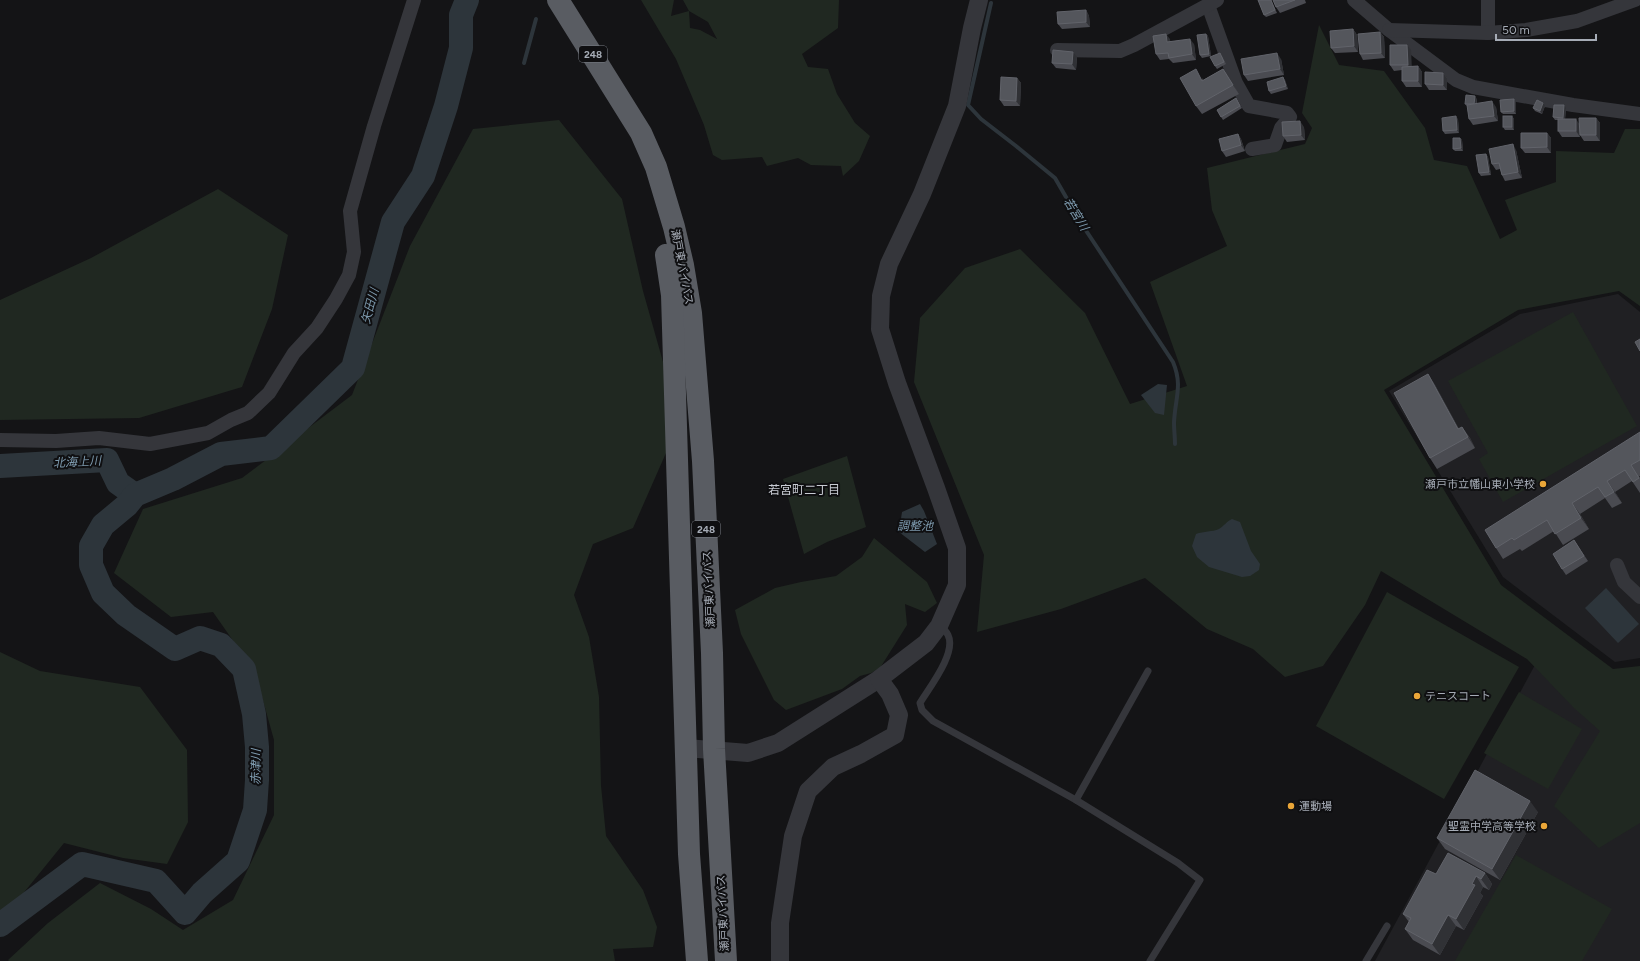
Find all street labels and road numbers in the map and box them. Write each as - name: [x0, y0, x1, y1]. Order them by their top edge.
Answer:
- road number: 248: [579, 46, 607, 62]
- street label: 瀬戸東バイパス: [668, 228, 696, 306]
- road number: 248: [692, 521, 720, 537]
- street label: 瀬戸東バイパス: [700, 550, 718, 628]
- street label: 瀬戸東バイパス: [714, 874, 732, 952]

